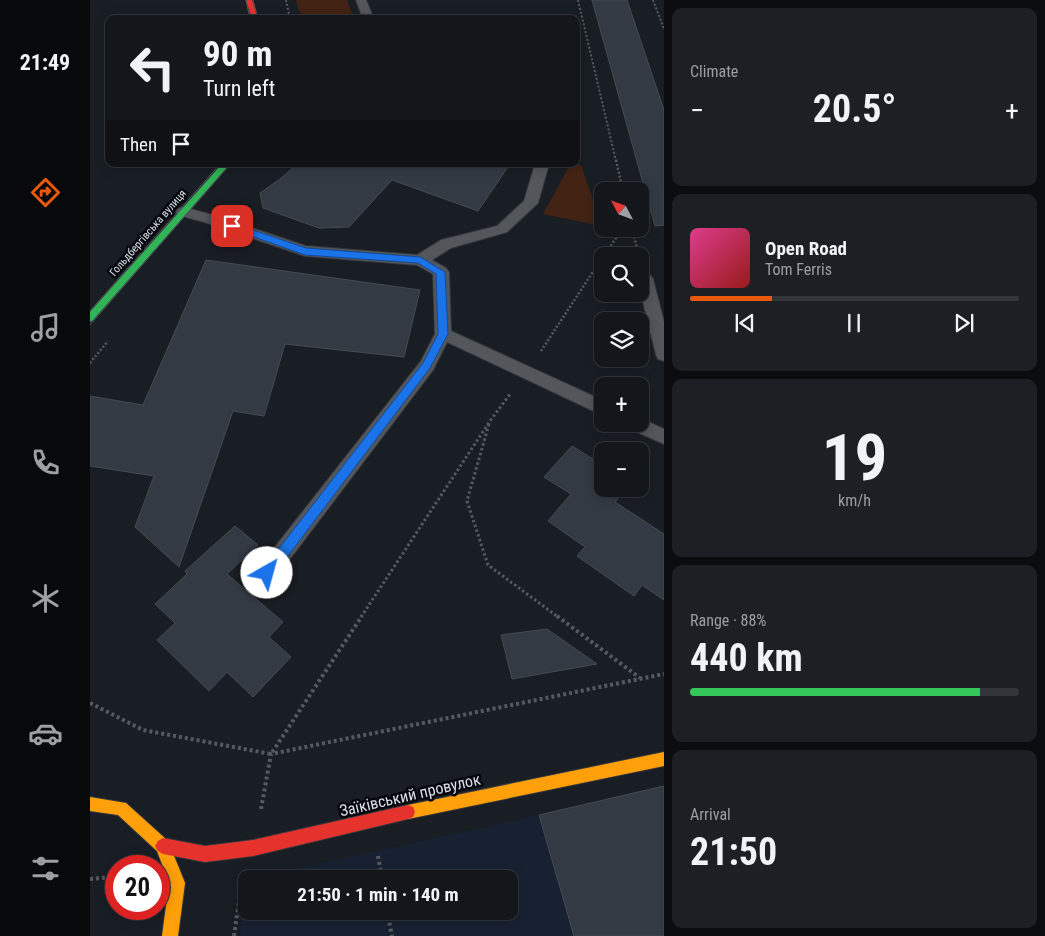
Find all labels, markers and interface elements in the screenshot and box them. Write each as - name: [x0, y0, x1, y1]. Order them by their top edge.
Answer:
- text: 90 m: [203, 34, 272, 75]
- icon: left: [120, 35, 185, 100]
- text: 21:49: [20, 50, 70, 75]
- text: Climate: [690, 62, 738, 81]
- text: Turn left: [203, 76, 275, 101]
- text: 20.5°: [813, 87, 896, 131]
- text: −: [690, 94, 704, 127]
- text: +: [1005, 94, 1019, 127]
- icon: arrive: [167, 130, 195, 158]
- text: Then: [120, 133, 157, 156]
- icon: directions: [28, 175, 63, 210]
- north arrow: [594, 182, 649, 238]
- map controls: [594, 182, 649, 497]
- street label: Гольдбергівська вулиця: [107, 187, 189, 279]
- pin: [211, 205, 253, 247]
- icon: arrive: [218, 212, 246, 240]
- text: Open Road: [765, 237, 847, 260]
- button: search: [594, 247, 649, 302]
- text: Tom Ferris: [765, 260, 832, 279]
- icon: previous: [731, 309, 759, 337]
- icon: pause: [840, 309, 868, 337]
- icon: next: [950, 309, 978, 337]
- icon: music: [28, 310, 63, 345]
- button: layers: [594, 312, 649, 367]
- button: +: [594, 377, 649, 432]
- text: 19: [822, 420, 887, 496]
- button: −: [594, 442, 649, 497]
- icon: phone: [28, 445, 63, 480]
- text: km/h: [838, 491, 871, 510]
- position arrow: [240, 546, 292, 598]
- icon: climate: [28, 581, 63, 616]
- text: Range · 88%: [690, 611, 766, 630]
- text: 440 km: [690, 636, 803, 680]
- icon: car: [28, 716, 63, 751]
- street label: Заїківський провулок: [338, 769, 483, 820]
- text: Arrival: [690, 805, 731, 824]
- text: 21:50: [690, 830, 777, 874]
- icon: filters: [28, 851, 63, 886]
- speed limit sign: 20: [105, 855, 170, 920]
- text: 21:50 · 1 min · 140 m: [297, 883, 459, 906]

